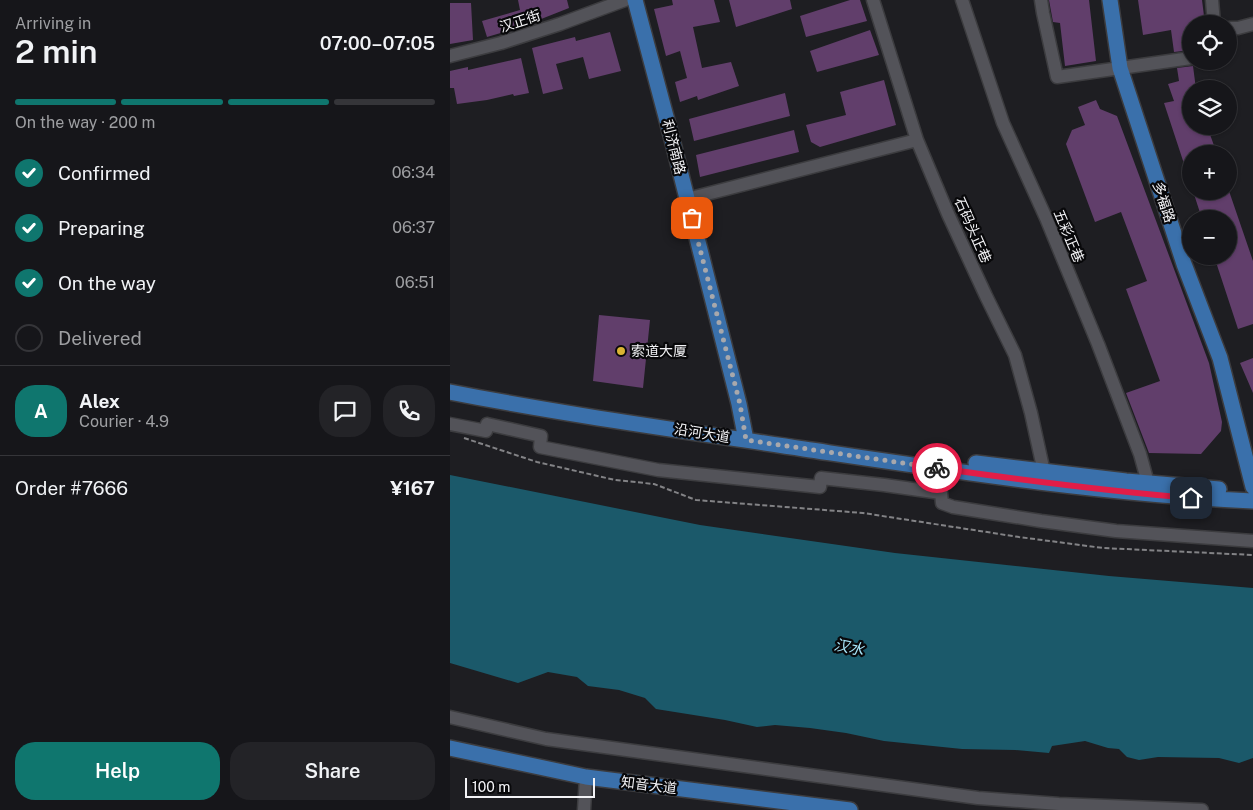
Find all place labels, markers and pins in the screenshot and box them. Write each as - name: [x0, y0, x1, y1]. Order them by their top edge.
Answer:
- pin: [671, 197, 713, 239]
- place label: 索道大厦: [631, 343, 687, 359]
- marker: 索道大厦: [615, 345, 627, 357]
- pin: [1170, 477, 1212, 519]

